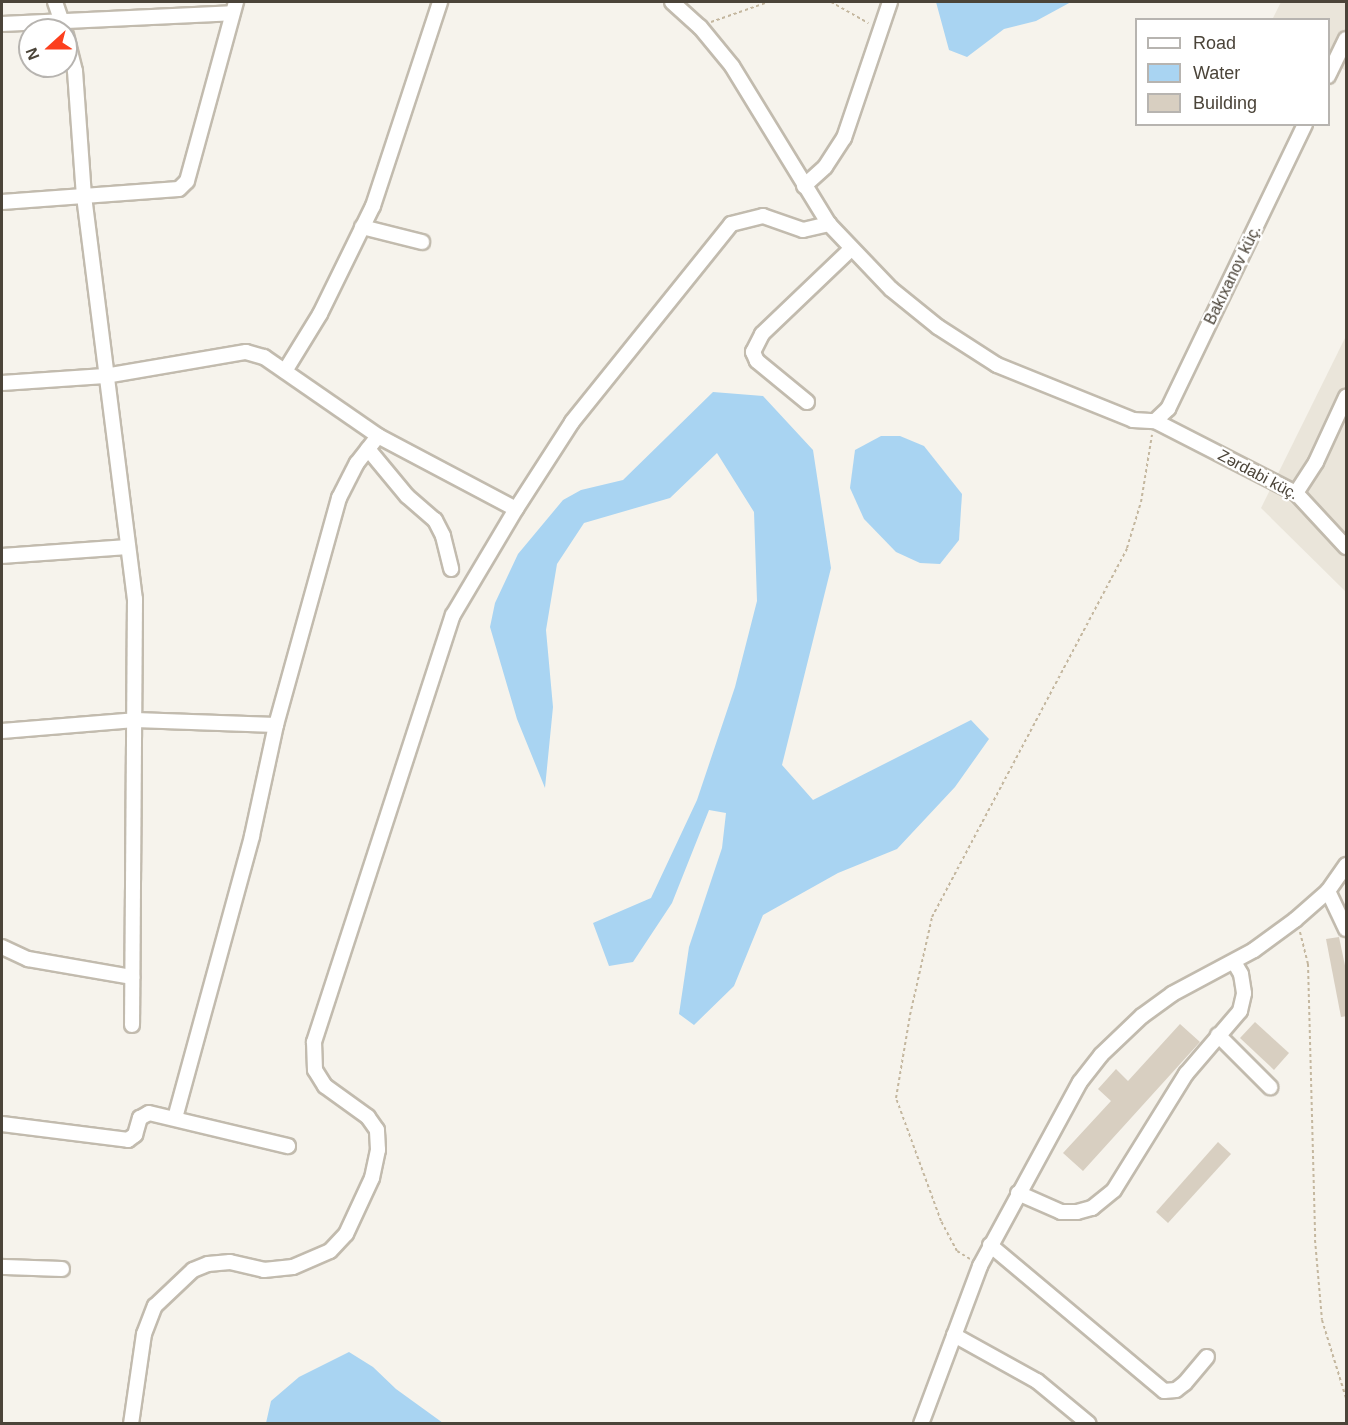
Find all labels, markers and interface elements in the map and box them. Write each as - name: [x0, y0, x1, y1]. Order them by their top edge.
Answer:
- north arrow: [18, 18, 78, 78]
- legend: [1135, 18, 1330, 126]
- text: Road: [1193, 33, 1236, 53]
- text: N: [23, 45, 43, 62]
- text: Water: [1193, 63, 1240, 83]
- text: Building: [1193, 93, 1257, 113]
- street label: Bakıxanov küç.: [1201, 222, 1265, 328]
- street label: Zərdabi küç.: [1215, 446, 1301, 504]

